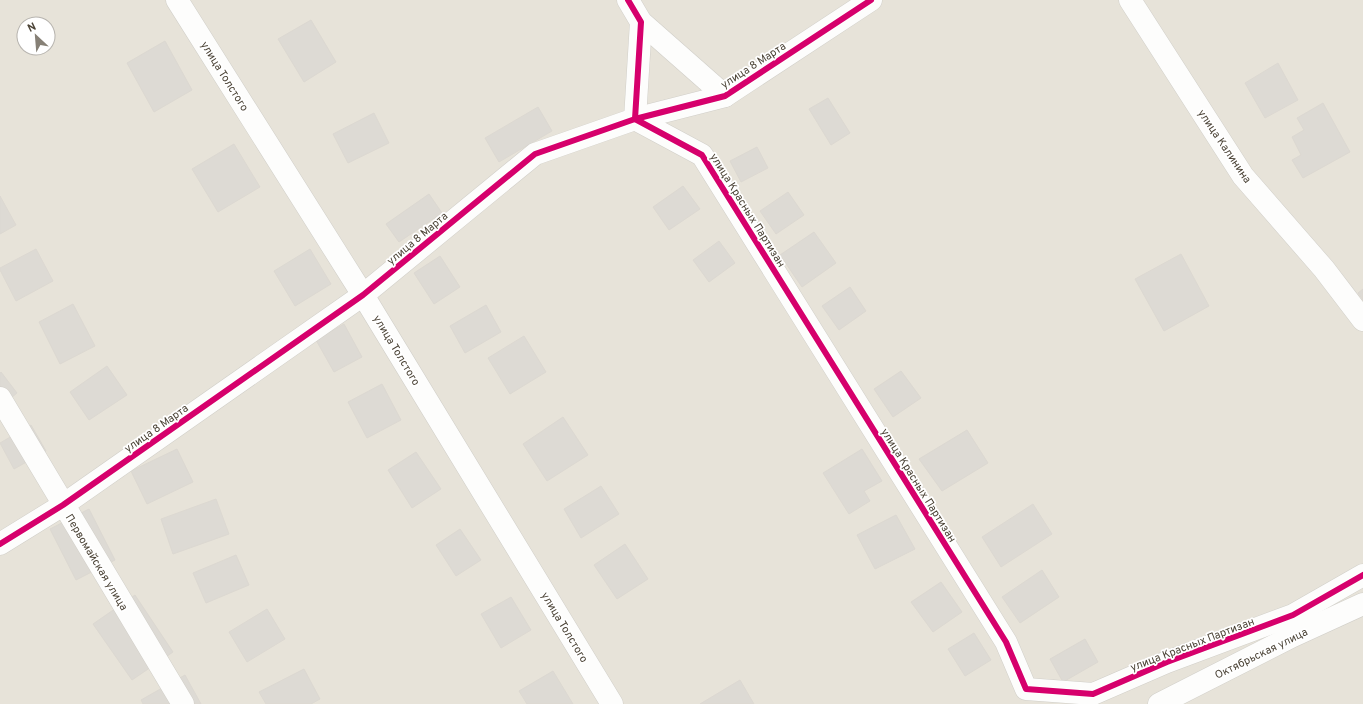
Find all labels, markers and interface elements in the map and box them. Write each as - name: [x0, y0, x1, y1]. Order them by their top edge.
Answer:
- north arrow: [16, 16, 56, 56]
- text: N: [25, 20, 39, 36]
- street label: улица Толстого: [197, 39, 251, 114]
- street label: улица 8 Марта: [718, 39, 789, 92]
- street label: улица Калинина: [1194, 107, 1254, 186]
- street label: улица Красных Партизан: [706, 151, 788, 270]
- street label: улица 8 Марта: [384, 209, 451, 268]
- street label: улица Толстого: [370, 313, 423, 388]
- street label: улица 8 Марта: [122, 401, 191, 456]
- street label: улица Красных Партизан: [877, 426, 959, 545]
- street label: Первомайская улица: [62, 512, 131, 613]
- street label: улица Толстого: [538, 590, 591, 665]
- street label: улица Красных Партизан: [1128, 615, 1256, 675]
- street label: Октябрьская улица: [1213, 625, 1310, 683]

